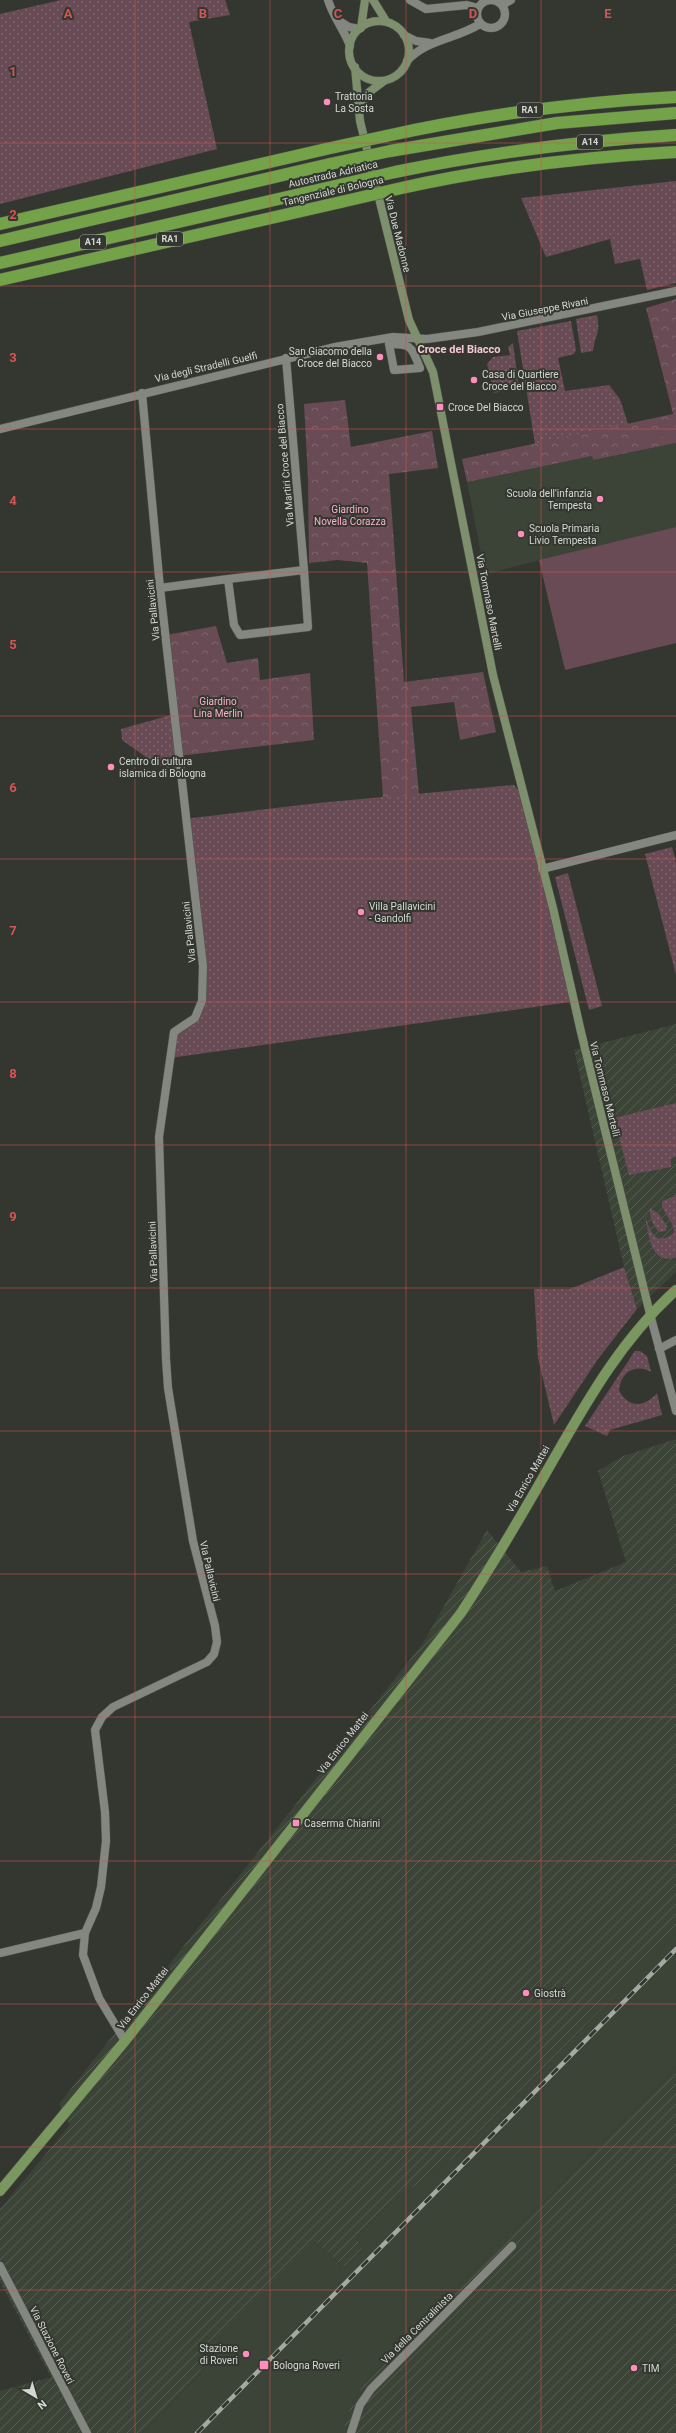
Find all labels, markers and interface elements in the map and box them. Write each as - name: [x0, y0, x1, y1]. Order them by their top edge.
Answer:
- text: A: [64, 6, 73, 21]
- text: B: [199, 6, 207, 21]
- text: C: [334, 6, 343, 21]
- text: D: [469, 6, 477, 21]
- text: E: [604, 6, 612, 21]
- text: 1: [9, 64, 17, 79]
- place label: Trattoria La Sosta: [335, 91, 374, 114]
- marker: Trattoria La Sosta: [322, 97, 332, 107]
- road number: RA1: [517, 103, 543, 117]
- road number: A14: [577, 135, 603, 149]
- street label: Autostrada Adriatica: [287, 158, 379, 190]
- street label: Tangenziale di Bologna: [282, 174, 384, 208]
- street label: Via Due Madonne: [383, 195, 413, 273]
- text: 2: [9, 207, 17, 222]
- road number: RA1: [157, 232, 183, 246]
- road number: A14: [80, 235, 106, 249]
- street label: Via Giuseppe Rivani: [501, 295, 589, 323]
- district label: Croce del Biacco: [418, 343, 500, 356]
- place label: San Giacomo della Croce del Biacco: [289, 346, 372, 369]
- text: 3: [9, 350, 17, 365]
- street label: Via degli Stradelli Guelfi: [154, 350, 258, 384]
- marker: San Giacomo della Croce del Biacco: [375, 352, 385, 362]
- place label: Casa di Quartiere Croce del Biacco: [482, 369, 559, 392]
- marker: Casa di Quartiere Croce del Biacco: [469, 375, 479, 385]
- marker: Croce Del Biacco: [435, 402, 445, 412]
- place label: Croce Del Biacco: [448, 402, 524, 413]
- street label: Via Martiri Croce del Biacco: [274, 403, 296, 527]
- place label: Scuola dell'infanzia Tempesta: [506, 488, 592, 511]
- text: 4: [9, 493, 17, 508]
- marker: Scuola dell'infanzia Tempesta: [595, 494, 605, 504]
- park label: Giardino Novella Corazza: [314, 504, 386, 527]
- place label: Scuola Primaria Livio Tempesta: [529, 523, 599, 546]
- marker: Scuola Primaria Livio Tempesta: [516, 529, 526, 539]
- street label: Via Tommaso Martelli: [474, 553, 504, 651]
- street label: Via Pallavicini: [144, 579, 162, 641]
- text: 5: [9, 637, 17, 652]
- park label: Giardino Lina Merlin: [193, 696, 243, 719]
- place label: Centro di cultura islamica di Bologna: [119, 756, 206, 779]
- marker: Centro di cultura islamica di Bologna: [106, 762, 116, 772]
- text: 6: [9, 780, 17, 795]
- street label: Via Pallavicini: [180, 901, 198, 963]
- place label: Villa Pallavicini - Gandolfi: [369, 901, 435, 924]
- marker: Villa Pallavicini - Gandolfi: [356, 907, 366, 917]
- text: 7: [9, 923, 17, 938]
- street label: Via Tommaso Martelli: [588, 1040, 622, 1138]
- text: 8: [9, 1066, 17, 1081]
- text: 9: [9, 1209, 17, 1224]
- street label: Via Pallavicini: [146, 1221, 160, 1283]
- street label: Via Enrico Mattei: [504, 1444, 552, 1514]
- street label: Via Pallavicini: [198, 1540, 222, 1602]
- street label: Via Enrico Mattei: [315, 1710, 371, 1776]
- marker: Caserma Chiarini: [291, 1818, 301, 1828]
- place label: Caserma Chiarini: [304, 1818, 380, 1829]
- street label: Via Enrico Mattei: [115, 1965, 171, 2031]
- marker: Giostrà: [521, 1988, 531, 1998]
- place label: Giostrà: [534, 1988, 566, 1999]
- street label: Via della Centralinista: [379, 2290, 455, 2366]
- street label: Via Stazione Roveri: [28, 2304, 76, 2386]
- place label: Stazione di Roveri: [199, 2343, 238, 2366]
- marker: Stazione di Roveri: [241, 2349, 251, 2359]
- marker: Bologna Roveri: [258, 2359, 270, 2371]
- place label: Bologna Roveri: [273, 2360, 340, 2371]
- marker: TIM: [629, 2363, 639, 2373]
- place label: TIM: [642, 2363, 659, 2374]
- north arrow: [16, 2377, 56, 2417]
- text: N: [35, 2397, 49, 2412]

